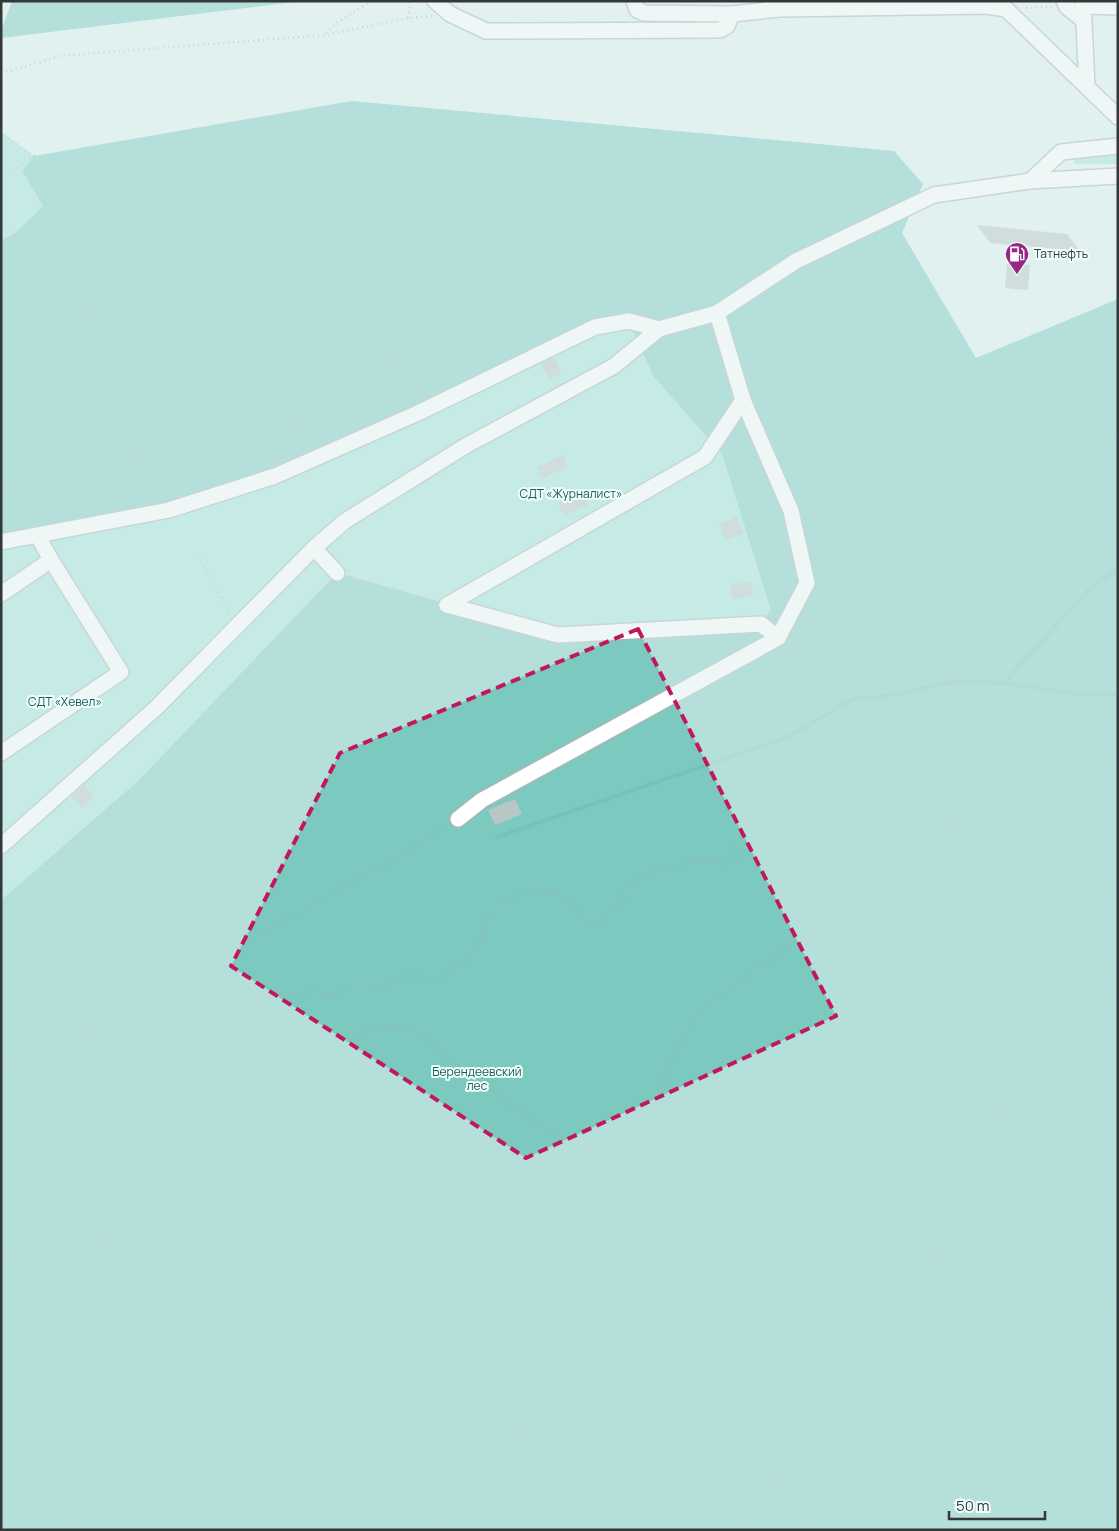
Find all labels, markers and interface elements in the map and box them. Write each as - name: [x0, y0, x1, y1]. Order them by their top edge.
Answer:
- fuel station icon: Татнефть: [1004, 241, 1030, 275]
- place label: Татнефть: [1034, 245, 1088, 262]
- park label: СДТ «Журналист»: [520, 485, 622, 502]
- park label: СДТ «Хевел»: [28, 693, 102, 710]
- park label: Берендеевский лес: [432, 1063, 522, 1094]
- scale bar: [949, 1488, 1045, 1520]
- text: 50 m: [956, 1495, 990, 1516]

